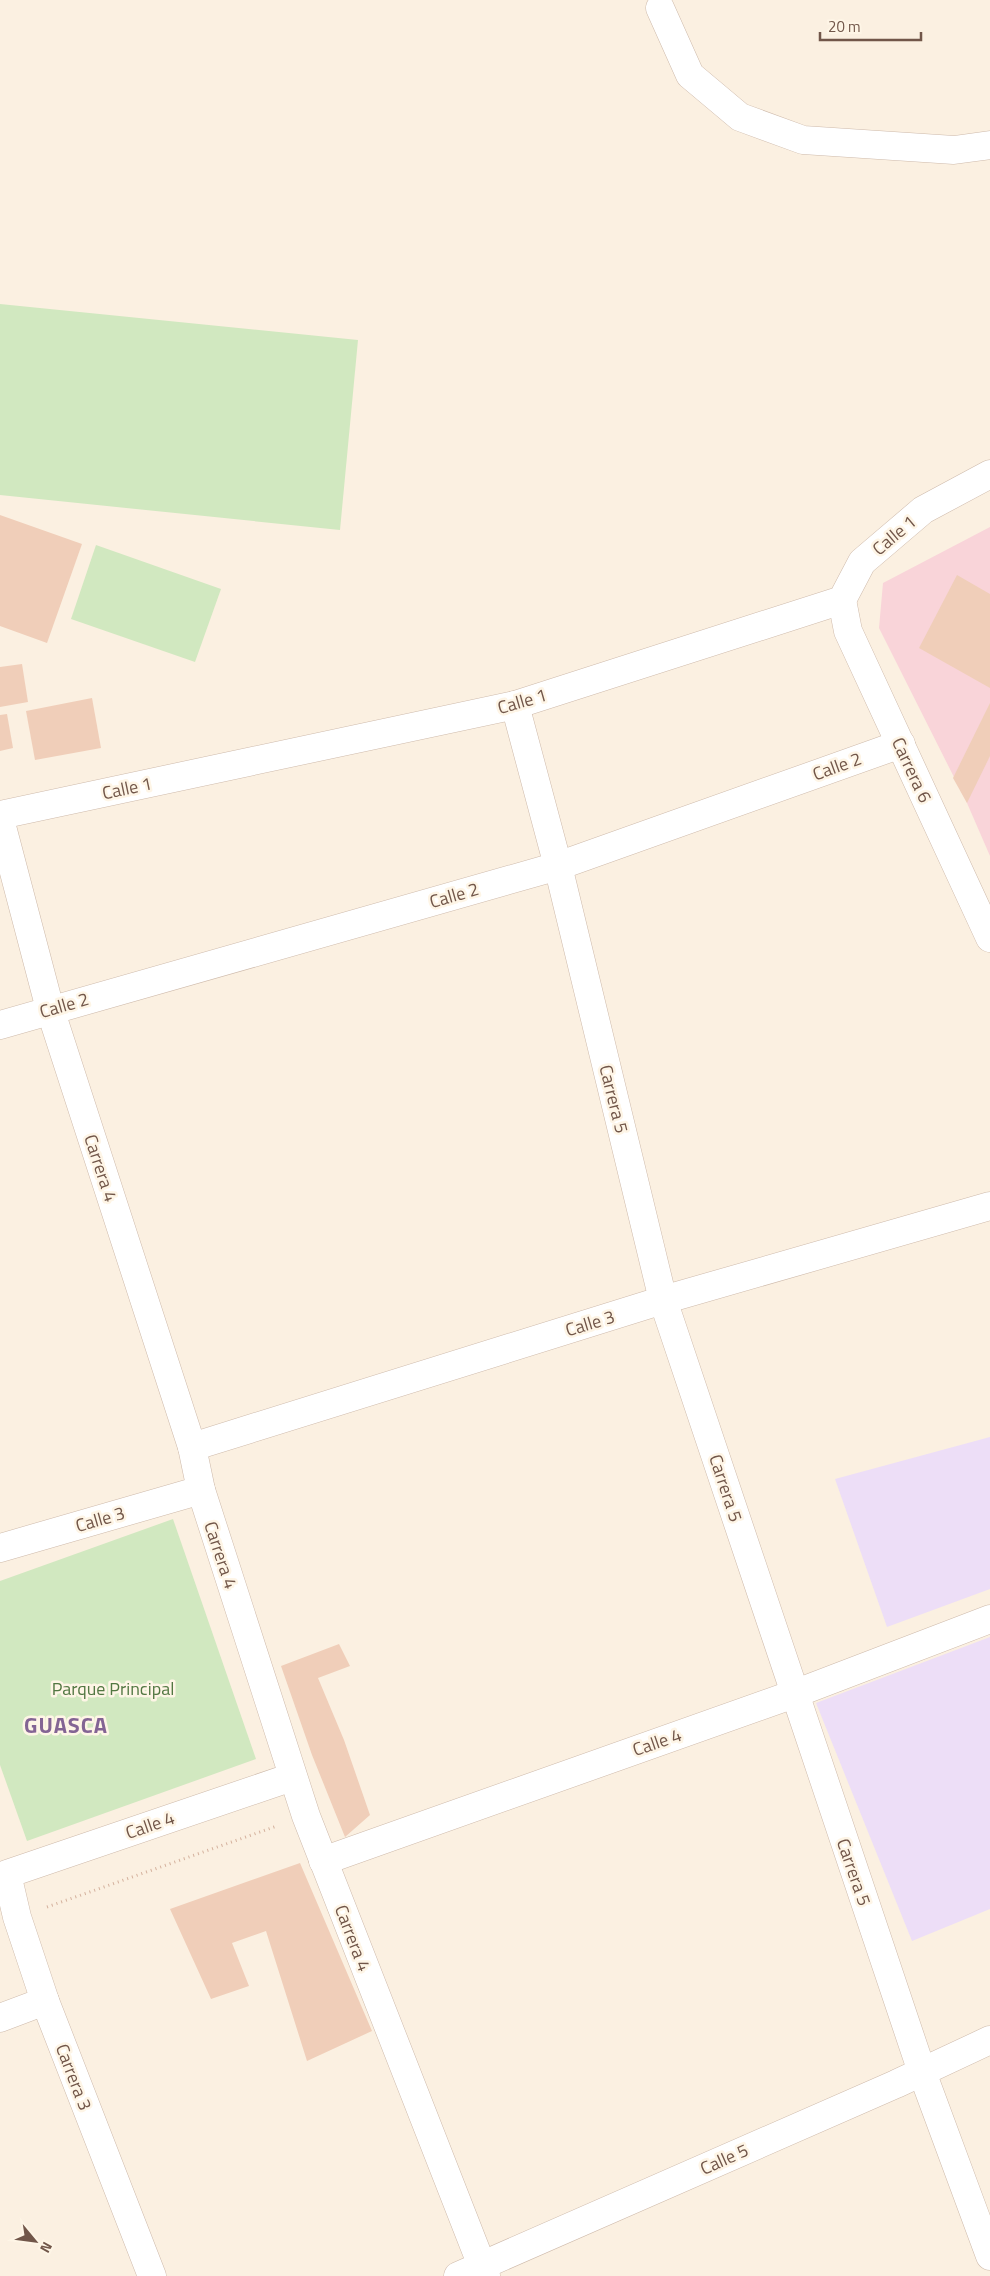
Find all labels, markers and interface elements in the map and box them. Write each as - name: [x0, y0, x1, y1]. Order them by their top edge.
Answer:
- scale bar: [820, 10, 921, 42]
- text: 20 m: [828, 15, 861, 38]
- street label: Calle 1: [866, 509, 922, 561]
- street label: Calle 1: [494, 681, 550, 721]
- street label: Carrera 6: [885, 733, 939, 807]
- street label: Calle 2: [809, 745, 865, 787]
- street label: Calle 1: [100, 770, 154, 806]
- street label: Calle 2: [426, 875, 482, 915]
- street label: Calle 2: [36, 985, 92, 1025]
- street label: Carrera 5: [592, 1062, 636, 1136]
- street label: Carrera 4: [77, 1131, 125, 1205]
- street label: Calle 3: [562, 1303, 618, 1343]
- street label: Carrera 5: [702, 1451, 750, 1525]
- street label: Calle 3: [72, 1499, 128, 1539]
- street label: Carrera 4: [197, 1518, 245, 1592]
- park label: Parque Principal: [52, 1675, 174, 1702]
- district label: GUASCA: [24, 1708, 108, 1742]
- street label: Calle 4: [629, 1721, 685, 1763]
- street label: Calle 4: [122, 1804, 178, 1846]
- street label: Carrera 5: [830, 1835, 878, 1909]
- street label: Carrera 4: [328, 1901, 378, 1975]
- street label: Carrera 3: [49, 2040, 99, 2114]
- street label: Calle 5: [696, 2136, 752, 2182]
- north arrow: [10, 2216, 60, 2266]
- text: N: [35, 2238, 58, 2257]

